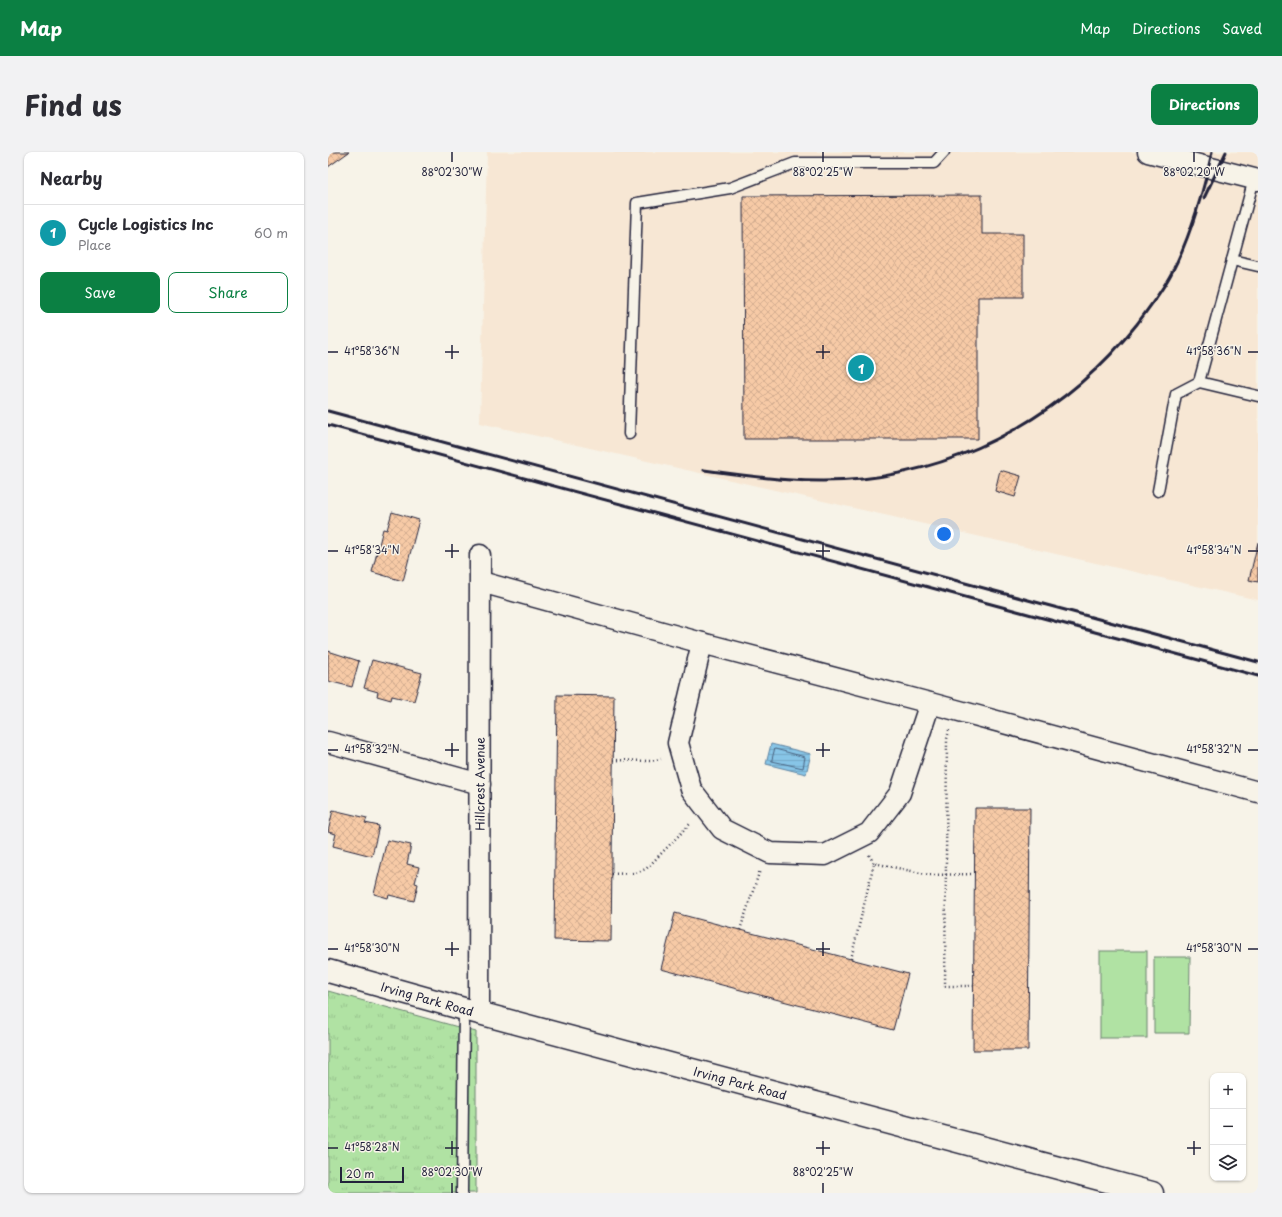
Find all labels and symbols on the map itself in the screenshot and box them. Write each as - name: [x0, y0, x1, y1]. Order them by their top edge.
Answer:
- text: 88°02'30"W: [421, 164, 483, 179]
- text: 88°02'25"W: [793, 164, 854, 179]
- text: 88°02'20"W: [1163, 164, 1225, 179]
- text: 41°58'36"N: [344, 343, 400, 358]
- text: 41°58'36"N: [1186, 343, 1242, 358]
- pin: 1: [848, 353, 874, 383]
- your location: [934, 524, 954, 544]
- text: 41°58'34"N: [345, 542, 400, 557]
- text: 41°58'34"N: [1187, 542, 1242, 557]
- street label: Hillcrest Avenue: [470, 737, 489, 831]
- text: 41°58'32"N: [344, 741, 400, 756]
- text: 41°58'32"N: [1186, 741, 1242, 756]
- text: 41°58'30"N: [344, 940, 400, 955]
- text: 41°58'30"N: [1186, 940, 1242, 955]
- street label: Irving Park Road: [379, 977, 476, 1020]
- street label: Irving Park Road: [692, 1062, 789, 1104]
- text: 41°58'28"N: [344, 1139, 400, 1154]
- text: 88°02'30"W: [421, 1164, 483, 1179]
- text: 88°02'25"W: [793, 1164, 854, 1179]
- scale bar: [340, 1165, 404, 1184]

